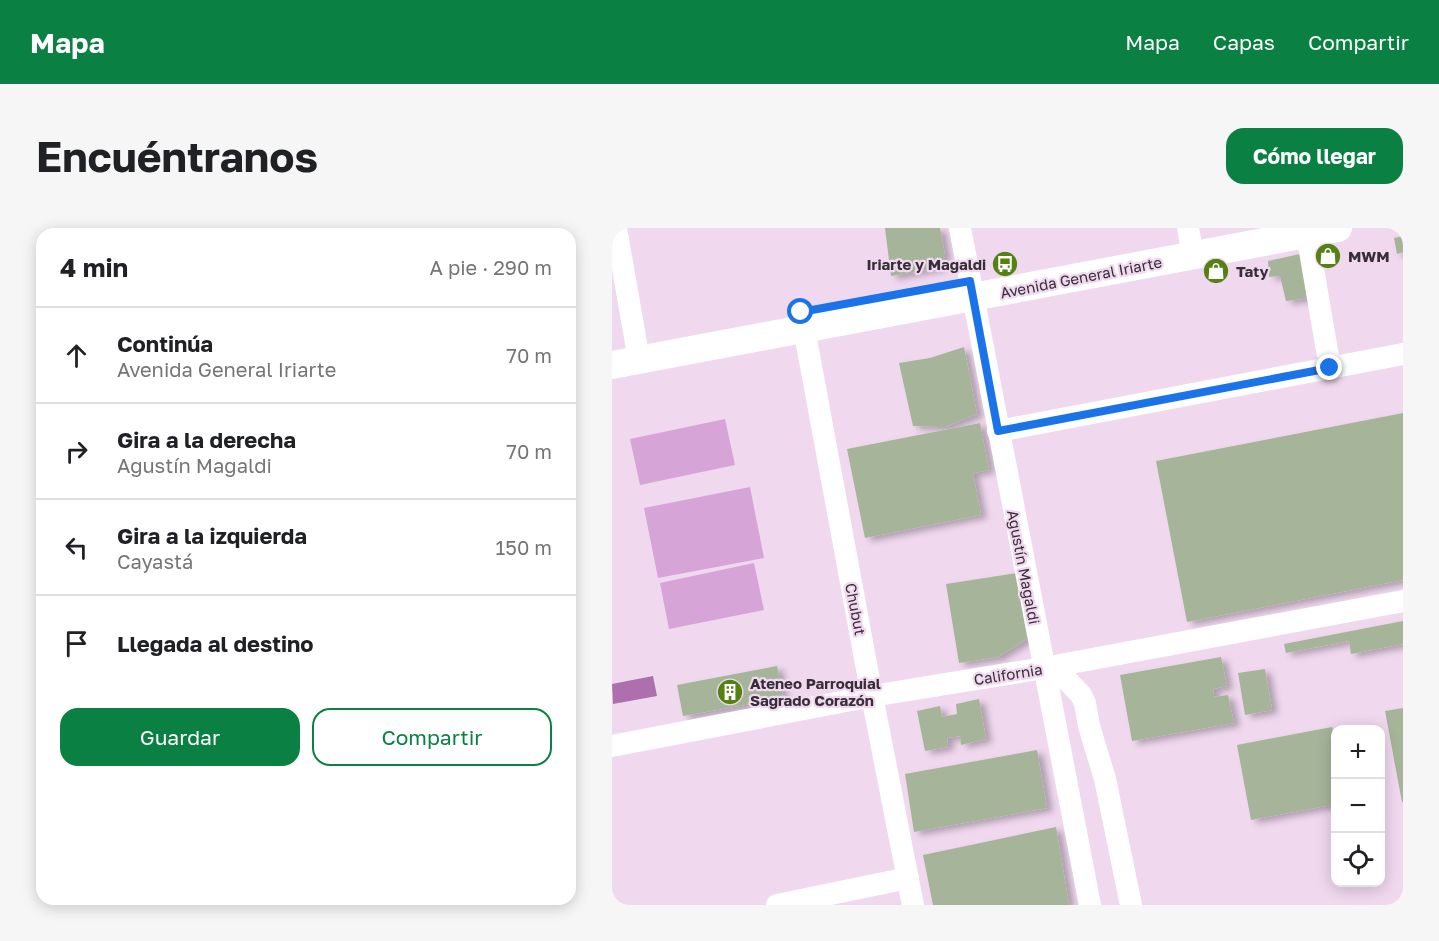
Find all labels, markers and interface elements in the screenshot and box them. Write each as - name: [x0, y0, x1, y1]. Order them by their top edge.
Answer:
- text: Mapa: [30, 26, 105, 59]
- text: Mapa: [1125, 29, 1180, 55]
- text: Capas: [1213, 29, 1275, 55]
- text: Compartir: [1308, 29, 1409, 55]
- button: Cómo llegar: [1226, 128, 1403, 184]
- text: Encuéntranos: [36, 131, 318, 181]
- shop icon: MWM: [1313, 241, 1343, 271]
- place label: MWM: [1348, 247, 1390, 265]
- bus stop icon: Iriarte y Magaldi: [990, 249, 1020, 279]
- text: 4 min: [60, 252, 128, 283]
- street label: Avenida General Iriarte: [999, 252, 1164, 302]
- text: A pie · 290 m: [430, 255, 552, 279]
- place label: Iriarte y Magaldi: [866, 255, 986, 273]
- shop icon: Taty: [1201, 256, 1231, 286]
- place label: Taty: [1236, 262, 1268, 280]
- route start: [787, 298, 813, 324]
- text: Continúa: [117, 330, 213, 357]
- icon: ahead: [60, 339, 93, 372]
- text: 70 m: [506, 343, 552, 367]
- route end: [1316, 354, 1342, 380]
- text: Avenida General Iriarte: [117, 357, 336, 381]
- text: Gira a la derecha: [117, 426, 296, 453]
- icon: right: [60, 435, 93, 468]
- text: 70 m: [506, 439, 552, 463]
- text: Agustín Magaldi: [117, 453, 272, 477]
- street label: Agustín Magaldi: [1004, 508, 1044, 626]
- text: Gira a la izquierda: [117, 522, 307, 549]
- icon: left: [60, 531, 93, 564]
- text: 150 m: [496, 535, 552, 559]
- text: Cayastá: [117, 549, 193, 573]
- street label: Chubut: [842, 581, 870, 637]
- icon: arrive: [60, 627, 93, 660]
- text: Llegada al destino: [117, 630, 314, 657]
- street label: California: [972, 660, 1044, 688]
- place label: Ateneo Parroquial Sagrado Corazón: [750, 674, 881, 709]
- building icon: Ateneo Parroquial Sagrado Corazón: [715, 677, 745, 707]
- button: Guardar: [60, 708, 300, 766]
- button: Compartir: [312, 708, 552, 766]
- map controls: [1331, 725, 1385, 887]
- button: +: [1331, 725, 1385, 779]
- button: −: [1331, 779, 1385, 833]
- button: locate: [1331, 833, 1385, 887]

